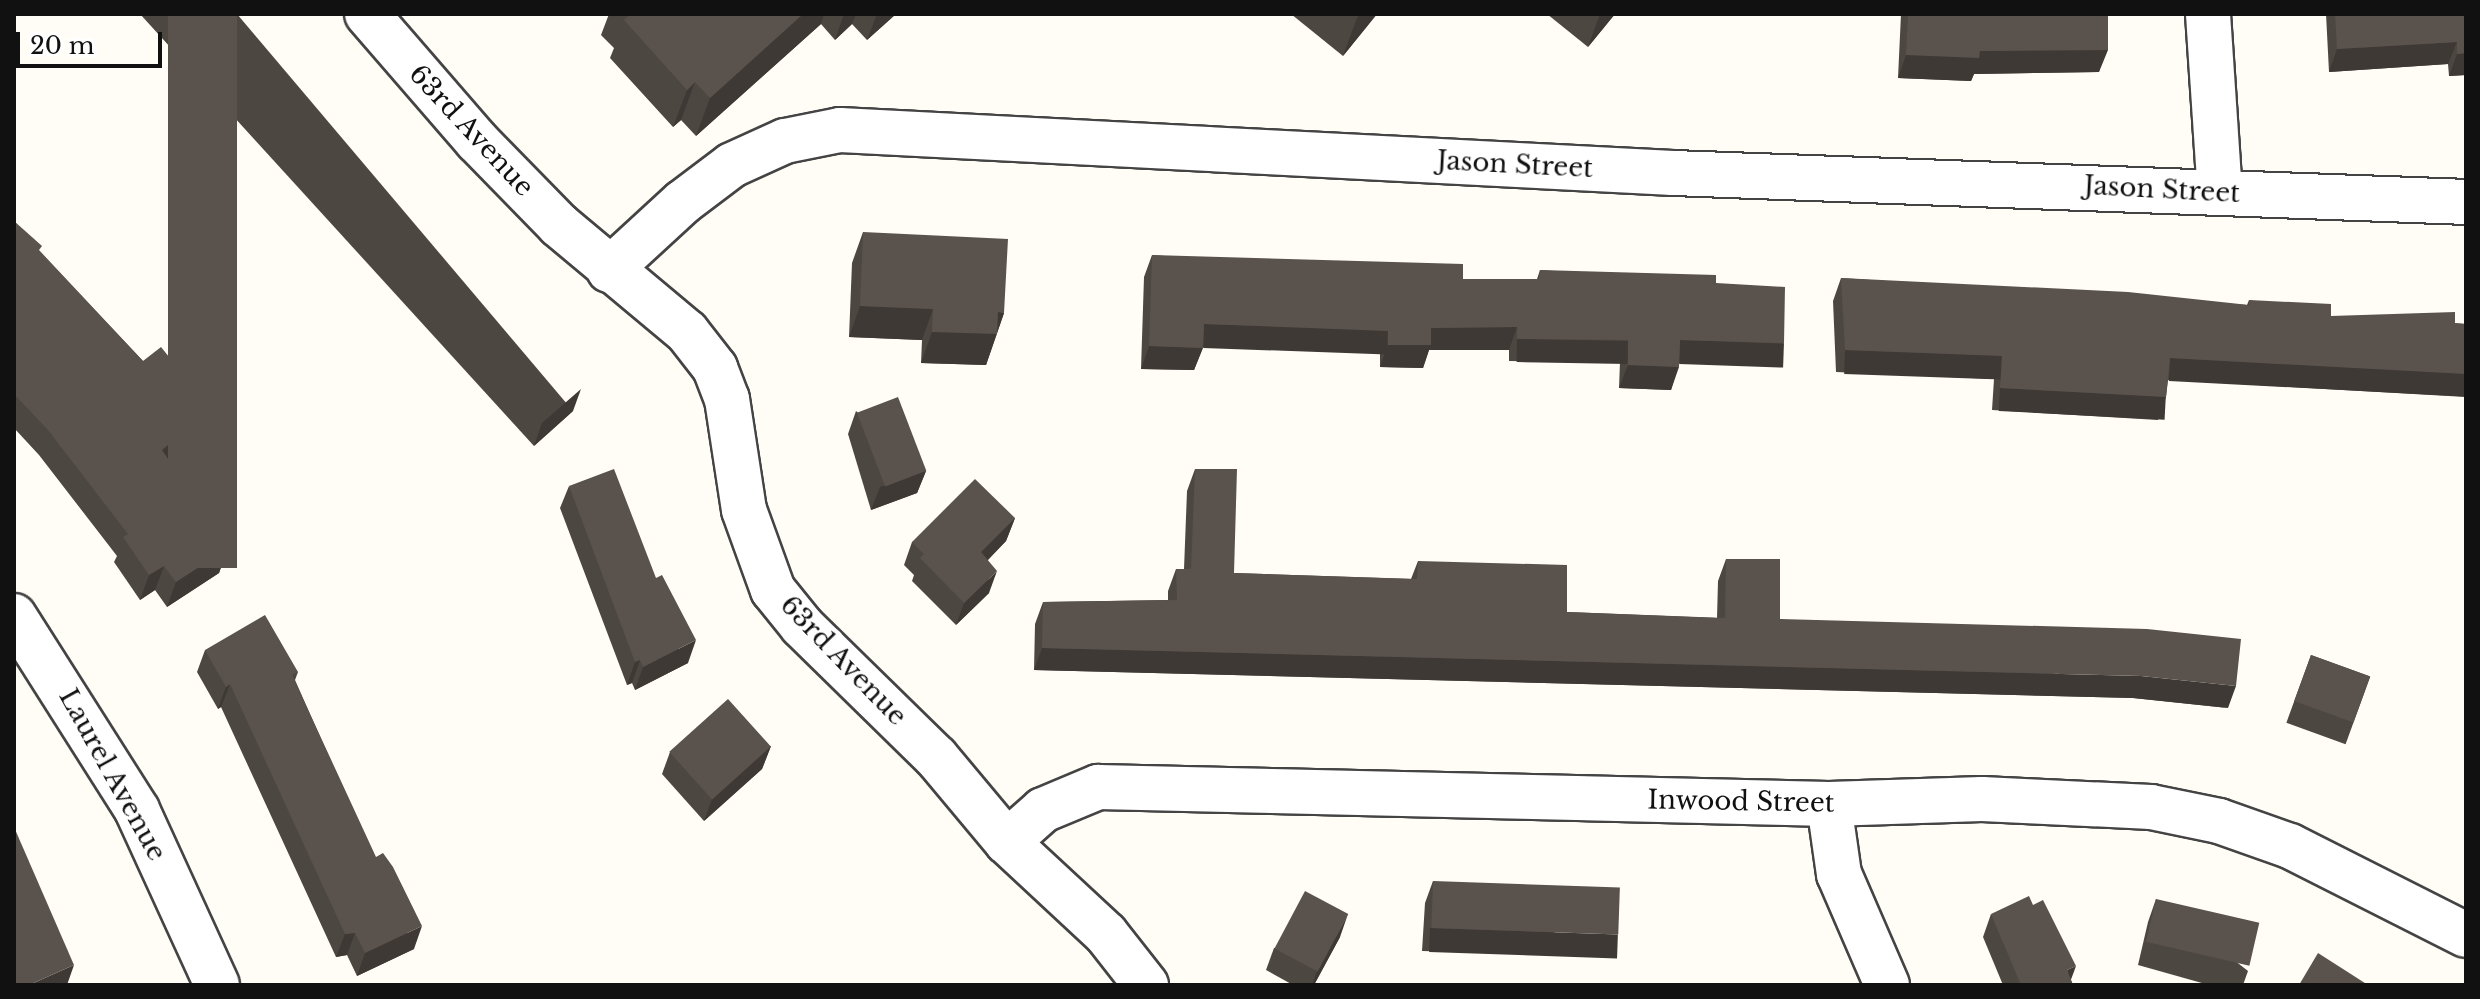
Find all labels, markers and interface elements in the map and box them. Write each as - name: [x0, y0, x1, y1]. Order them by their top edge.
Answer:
- scale bar: [20, 16, 166, 66]
- text: 20 m: [30, 31, 95, 60]
- street label: 63rd Avenue: [402, 59, 540, 203]
- street label: Jason Street: [1436, 145, 1594, 185]
- street label: Jason Street: [2083, 170, 2241, 210]
- street label: 63rd Avenue: [773, 589, 913, 733]
- street label: Laurel Avenue: [52, 683, 172, 867]
- street label: Inwood Street: [1647, 785, 1835, 819]

